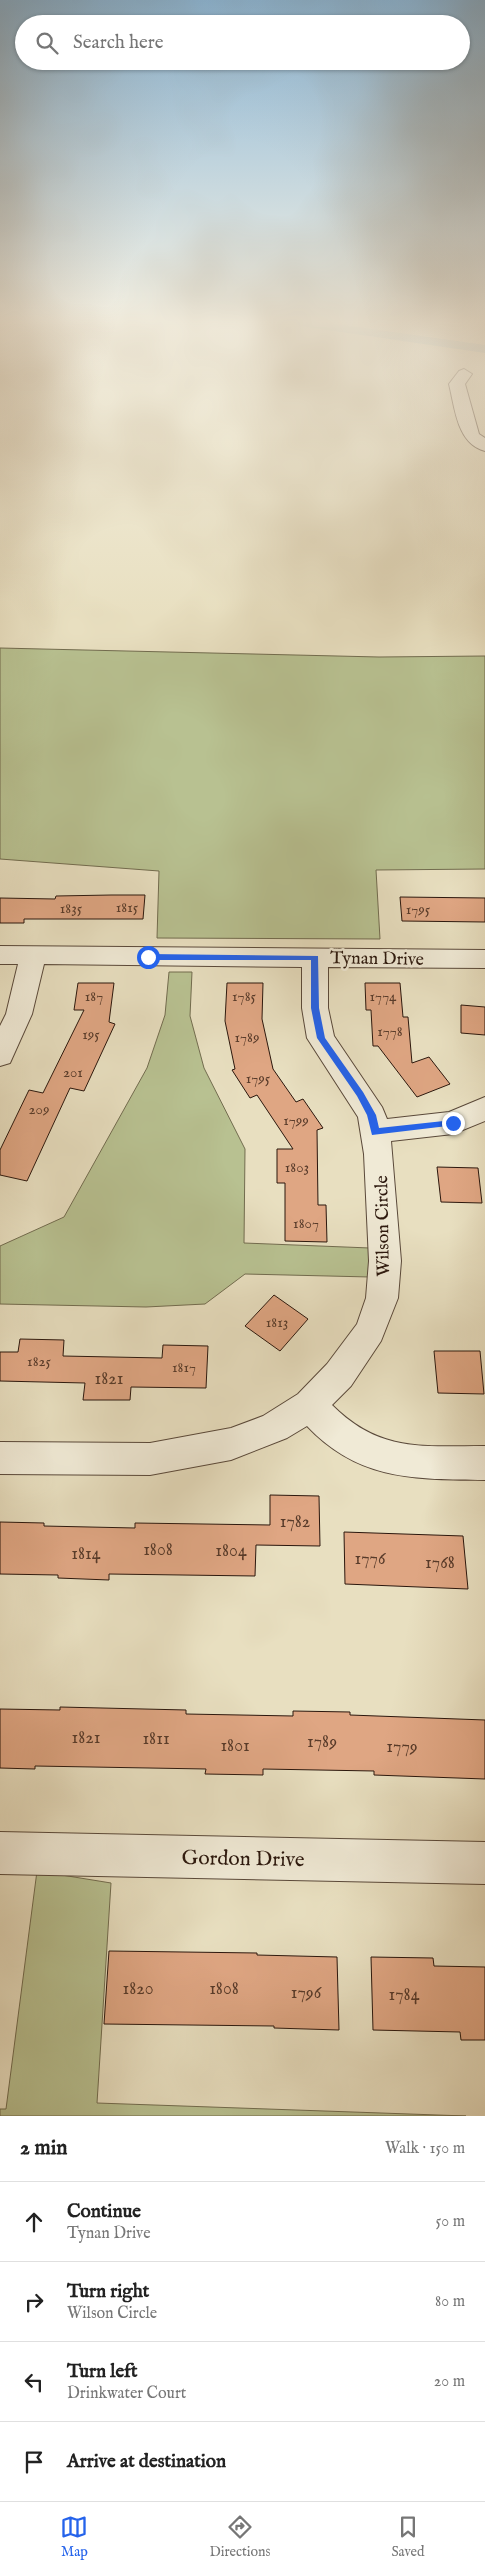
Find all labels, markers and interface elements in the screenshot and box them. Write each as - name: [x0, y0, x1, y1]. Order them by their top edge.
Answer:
- search box: [15, 15, 470, 70]
- icon: search: [33, 29, 61, 57]
- text: Search here: [73, 31, 164, 55]
- house number: 1815: [116, 898, 139, 917]
- house number: 1835: [60, 899, 83, 918]
- house number: 1795: [406, 900, 431, 919]
- route start: [137, 946, 160, 969]
- street label: Tynan Drive: [330, 947, 424, 972]
- house number: 187: [85, 987, 103, 1006]
- house number: 1785: [232, 987, 257, 1006]
- house number: 1774: [370, 987, 397, 1006]
- house number: 1778: [377, 1022, 403, 1041]
- house number: 195: [82, 1025, 100, 1044]
- house number: 1789: [234, 1028, 260, 1047]
- house number: 201: [63, 1063, 83, 1082]
- house number: 1795: [246, 1069, 271, 1088]
- house number: 209: [29, 1100, 49, 1119]
- house number: 1799: [283, 1111, 309, 1130]
- route end: [442, 1112, 465, 1135]
- house number: 1803: [285, 1158, 309, 1177]
- street label: Wilson Circle: [371, 1175, 396, 1277]
- house number: 1807: [293, 1214, 319, 1233]
- house number: 1813: [266, 1313, 288, 1332]
- house number: 1825: [27, 1352, 52, 1371]
- house number: 1817: [172, 1358, 196, 1377]
- house number: 1821: [95, 1368, 123, 1391]
- house number: 1782: [280, 1511, 310, 1534]
- house number: 1808: [143, 1539, 173, 1562]
- house number: 1804: [215, 1540, 247, 1563]
- house number: 1814: [71, 1543, 101, 1566]
- house number: 1776: [354, 1548, 386, 1571]
- house number: 1768: [425, 1552, 455, 1575]
- house number: 1821: [72, 1727, 100, 1750]
- house number: 1811: [142, 1728, 170, 1751]
- house number: 1789: [307, 1731, 337, 1754]
- house number: 1801: [220, 1735, 250, 1758]
- house number: 1779: [386, 1736, 418, 1759]
- street label: Gordon Drive: [181, 1845, 305, 1874]
- house number: 1820: [122, 1978, 154, 2001]
- house number: 1808: [209, 1978, 239, 2001]
- house number: 1796: [291, 1982, 322, 2005]
- house number: 1784: [388, 1984, 420, 2007]
- text: 2 min: [20, 2135, 67, 2162]
- text: Walk · 150 m: [385, 2139, 465, 2159]
- text: Continue: [67, 2200, 141, 2224]
- icon: ahead: [20, 2208, 48, 2236]
- text: 50 m: [436, 2212, 465, 2232]
- text: Tynan Drive: [67, 2224, 150, 2244]
- text: Turn right: [67, 2280, 149, 2304]
- icon: right: [20, 2288, 48, 2316]
- text: 80 m: [435, 2292, 465, 2312]
- text: Wilson Circle: [67, 2304, 157, 2324]
- text: Turn left: [67, 2360, 138, 2384]
- icon: left: [20, 2368, 48, 2396]
- text: 20 m: [434, 2372, 465, 2392]
- text: Drinkwater Court: [67, 2384, 186, 2404]
- icon: arrive: [20, 2448, 48, 2476]
- text: Arrive at destination: [67, 2450, 226, 2474]
- tab: Map: [60, 2513, 88, 2561]
- tab: Directions: [209, 2513, 270, 2561]
- tab: Saved: [391, 2513, 424, 2561]

